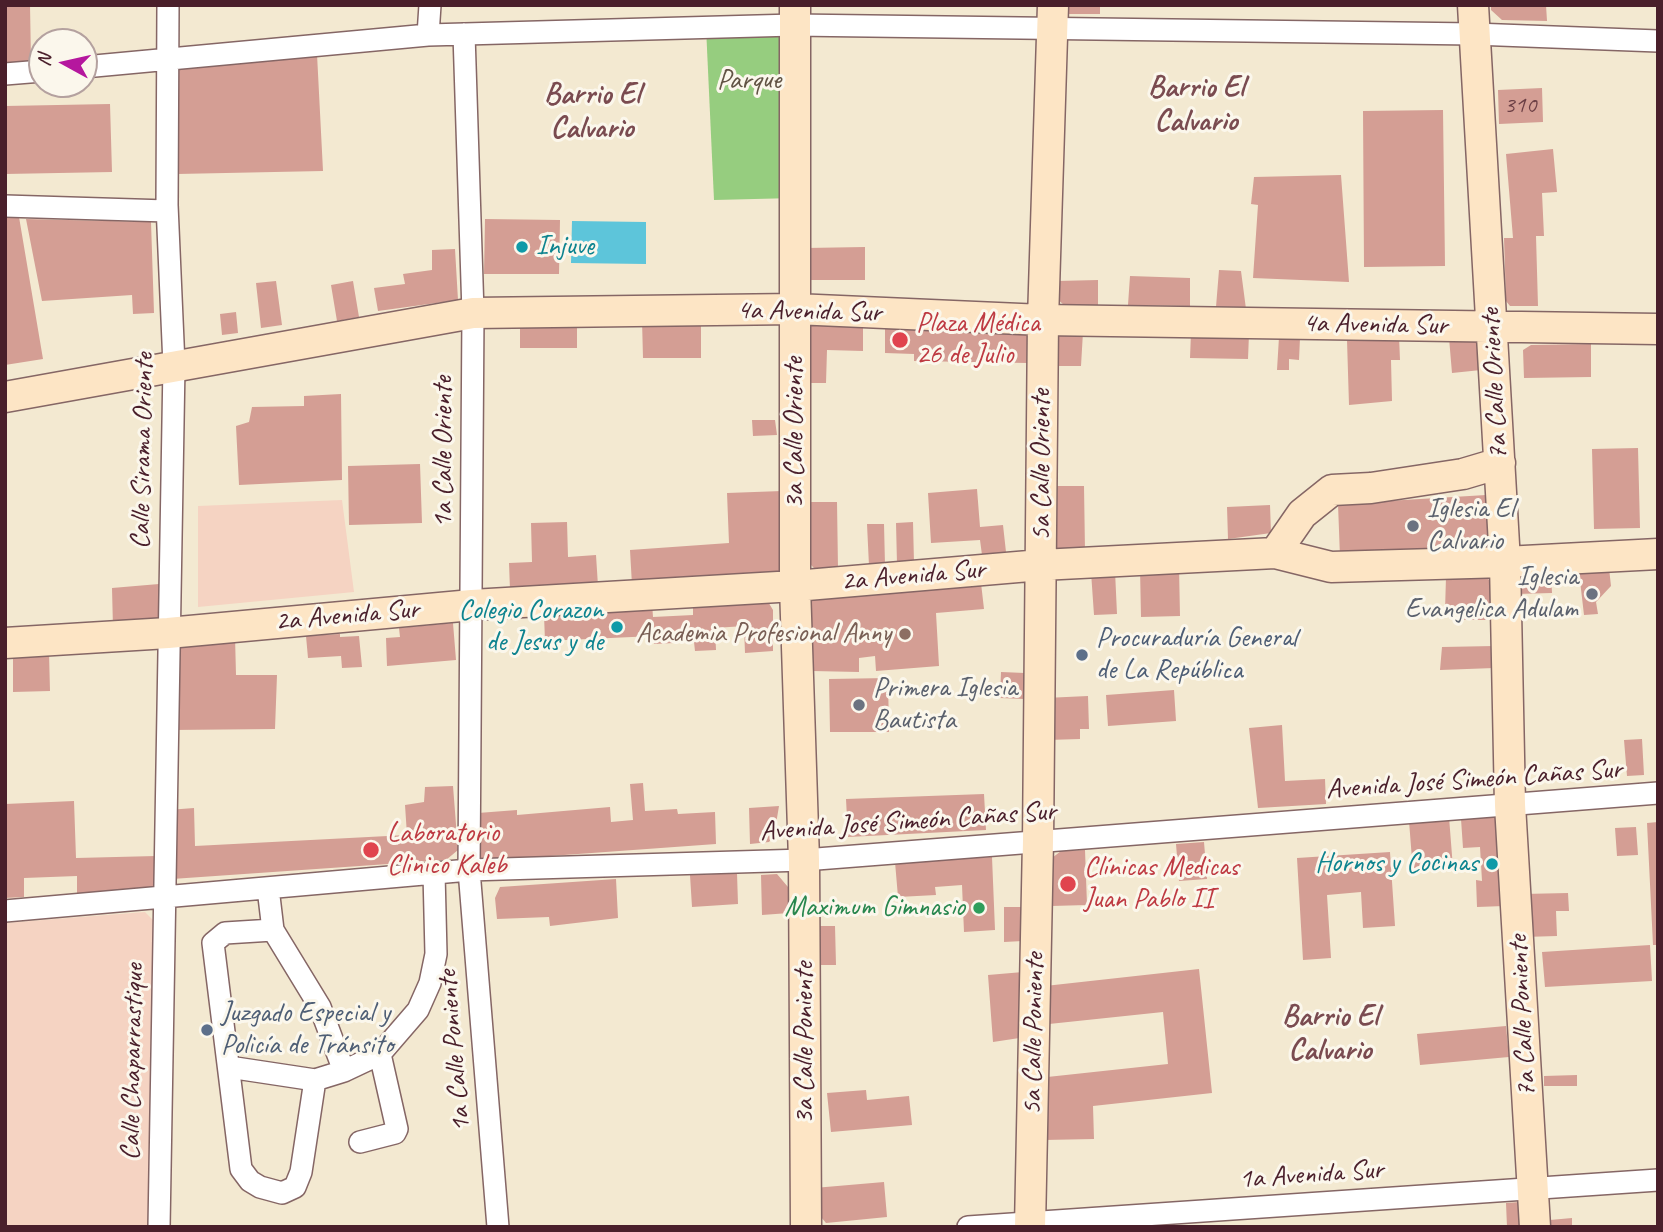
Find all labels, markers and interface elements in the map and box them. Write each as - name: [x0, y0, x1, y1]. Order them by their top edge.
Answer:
- north arrow: [28, 28, 98, 98]
- text: N: [31, 53, 57, 68]
- park label: Parque: [717, 64, 781, 98]
- district label: Barrio El Calvario: [1148, 70, 1244, 140]
- district label: Barrio El Calvario: [544, 77, 640, 148]
- house number: 310: [1504, 92, 1536, 120]
- place label: Injuve: [536, 230, 594, 264]
- marker: Injuve: [514, 239, 530, 255]
- street label: 4a Avenida Sur: [736, 294, 882, 330]
- place label: Plaza Médica 26 de Julio: [916, 307, 1040, 373]
- street label: 4a Avenida Sur: [1302, 307, 1448, 343]
- street label: 7a Calle Oriente: [1474, 307, 1516, 461]
- marker: Plaza Médica 26 de Julio: [890, 330, 910, 350]
- street label: Calle Sirama Oriente: [124, 353, 162, 549]
- street label: 3a Calle Oriente: [778, 357, 812, 509]
- street label: 1a Calle Oriente: [427, 376, 461, 528]
- street label: 5a Calle Oriente: [1025, 389, 1059, 541]
- place label: Iglesia El Calvario: [1427, 493, 1514, 559]
- marker: Iglesia El Calvario: [1405, 518, 1421, 534]
- street label: 2a Avenida Sur: [840, 553, 986, 599]
- place label: Iglesia Evangelica Adulam: [1405, 561, 1578, 627]
- marker: Iglesia Evangelica Adulam: [1584, 586, 1600, 602]
- street label: 2a Avenida Sur: [274, 593, 420, 639]
- place label: Colegio Corazon de Jesus y de: [459, 594, 603, 660]
- place label: Academia Profesional Anny: [636, 617, 891, 651]
- marker: Colegio Corazon de Jesus y de: [609, 619, 625, 635]
- place label: Procuraduría General de La República: [1096, 622, 1297, 688]
- marker: Academia Profesional Anny: [897, 626, 913, 642]
- marker: Procuraduría General de La República: [1074, 647, 1090, 663]
- place label: Primera Iglesia Bautista: [873, 672, 1017, 738]
- marker: Primera Iglesia Bautista: [851, 697, 867, 713]
- street label: Avenida José Simeón Cañas Sur: [1325, 753, 1623, 807]
- street label: Avenida José Simeón Cañas Sur: [759, 795, 1057, 849]
- place label: Laboratorio Clinico Kaleb: [387, 817, 506, 883]
- marker: Laboratorio Clinico Kaleb: [361, 840, 381, 860]
- place label: Hornos y Cocinas: [1315, 847, 1478, 881]
- place label: Clínicas Medicas Juan Pablo II: [1084, 851, 1239, 917]
- marker: Hornos y Cocinas: [1484, 856, 1500, 872]
- marker: Clínicas Medicas Juan Pablo II: [1058, 874, 1078, 894]
- place label: Maximum Gimnasio: [784, 891, 965, 925]
- marker: Maximum Gimnasio: [971, 900, 987, 916]
- street label: 7a Calle Poniente: [1502, 934, 1544, 1098]
- street label: 5a Calle Poniente: [1016, 953, 1052, 1115]
- street label: 3a Calle Poniente: [788, 962, 822, 1124]
- street label: Calle Chaparrastique: [114, 963, 152, 1161]
- street label: 1a Calle Poniente: [431, 969, 479, 1133]
- place label: Juzgado Especial y Policía de Tránsito: [221, 997, 393, 1063]
- district label: Barrio El Calvario: [1282, 999, 1378, 1070]
- marker: Juzgado Especial y Policía de Tránsito: [199, 1022, 215, 1038]
- street label: 1a Avenida Sur: [1238, 1153, 1384, 1197]

